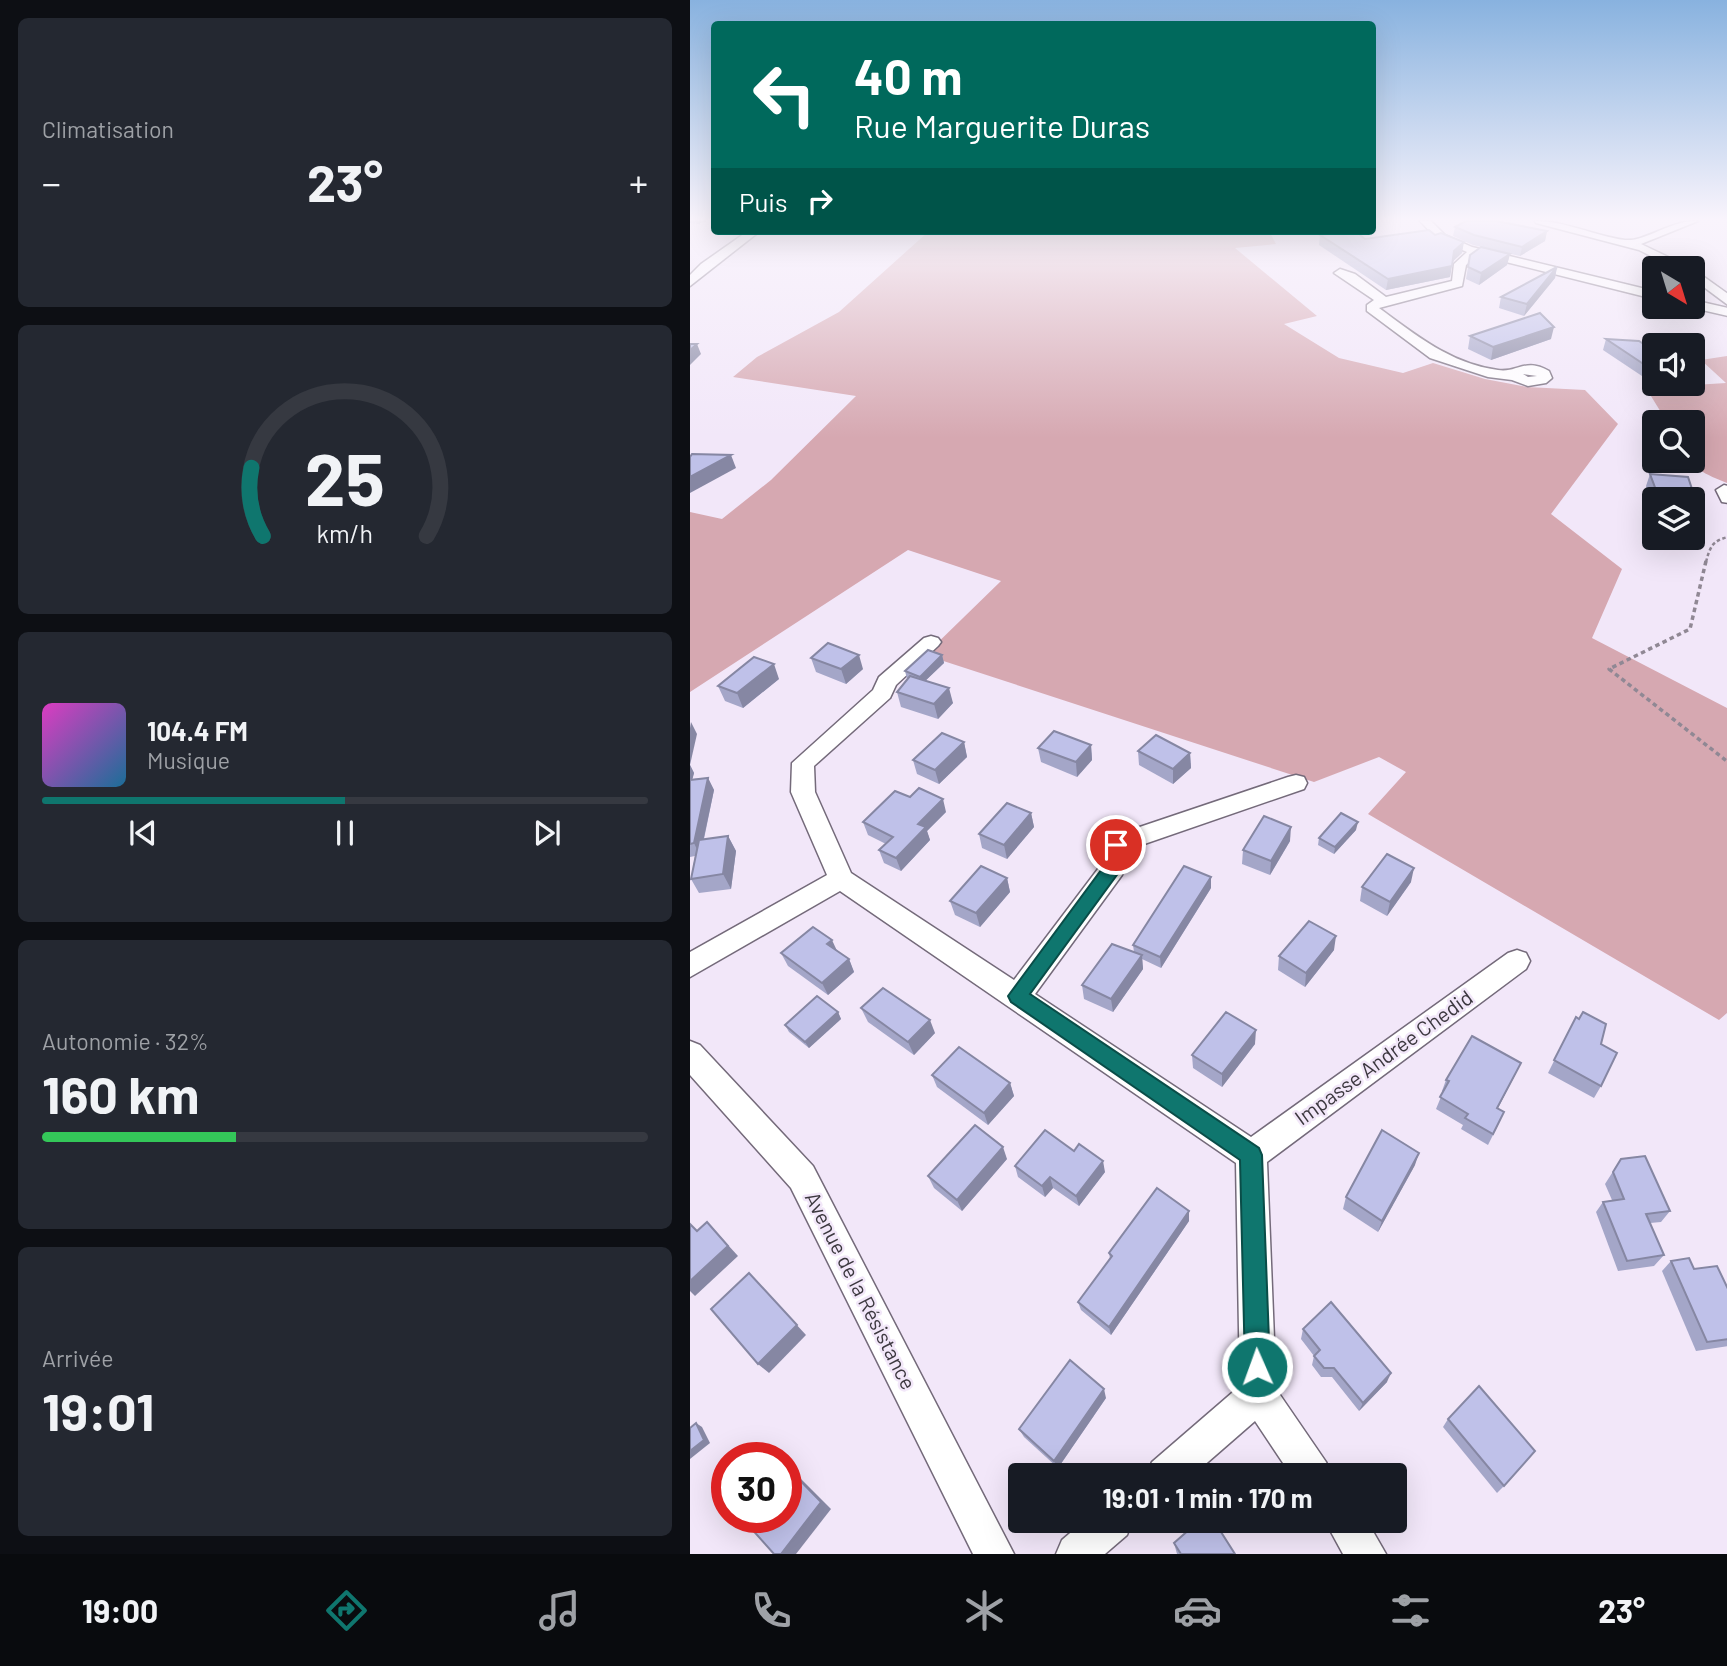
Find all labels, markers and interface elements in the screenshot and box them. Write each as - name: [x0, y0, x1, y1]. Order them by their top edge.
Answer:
- text: 40 m: [854, 46, 962, 105]
- icon: left: [739, 49, 830, 140]
- text: Rue Marguerite Duras: [854, 106, 1150, 144]
- text: Climatisation: [42, 115, 174, 143]
- text: 23°: [307, 150, 383, 212]
- text: −: [42, 159, 61, 205]
- text: +: [629, 159, 648, 205]
- icon: right: [801, 182, 839, 220]
- text: Puis: [739, 186, 787, 217]
- north arrow: [1642, 256, 1705, 318]
- map controls: [1642, 256, 1705, 550]
- button: sound: [1642, 333, 1705, 396]
- button: search: [1642, 410, 1705, 473]
- text: 25: [305, 433, 385, 521]
- button: layers: [1642, 487, 1705, 550]
- text: km/h: [317, 518, 373, 548]
- text: 104.4 FM: [147, 715, 248, 746]
- text: Musique: [147, 746, 230, 774]
- icon: previous: [124, 814, 162, 852]
- icon: pause: [326, 814, 364, 852]
- icon: next: [528, 814, 566, 852]
- pin: [1086, 815, 1146, 875]
- icon: arrive: [1097, 826, 1135, 864]
- street label: Impasse Andrée Chedid: [1289, 984, 1477, 1130]
- text: Autonomie · 32%: [42, 1027, 208, 1055]
- text: 160 km: [42, 1062, 200, 1124]
- street label: Avenue de la Résistance: [801, 1187, 922, 1393]
- position arrow: [1220, 1330, 1294, 1404]
- text: Arrivée: [42, 1344, 114, 1372]
- text: 19:01: [42, 1379, 154, 1441]
- speed limit sign: 30: [711, 1442, 802, 1533]
- text: 19:01 · 1 min · 170 m: [1102, 1482, 1313, 1513]
- icon: directions: [322, 1586, 371, 1635]
- icon: music: [535, 1586, 584, 1635]
- icon: phone: [747, 1586, 796, 1635]
- icon: climate: [960, 1586, 1009, 1635]
- icon: car: [1173, 1586, 1222, 1635]
- icon: filters: [1386, 1586, 1435, 1635]
- text: 19:00: [82, 1591, 158, 1629]
- text: 23°: [1598, 1591, 1645, 1629]

